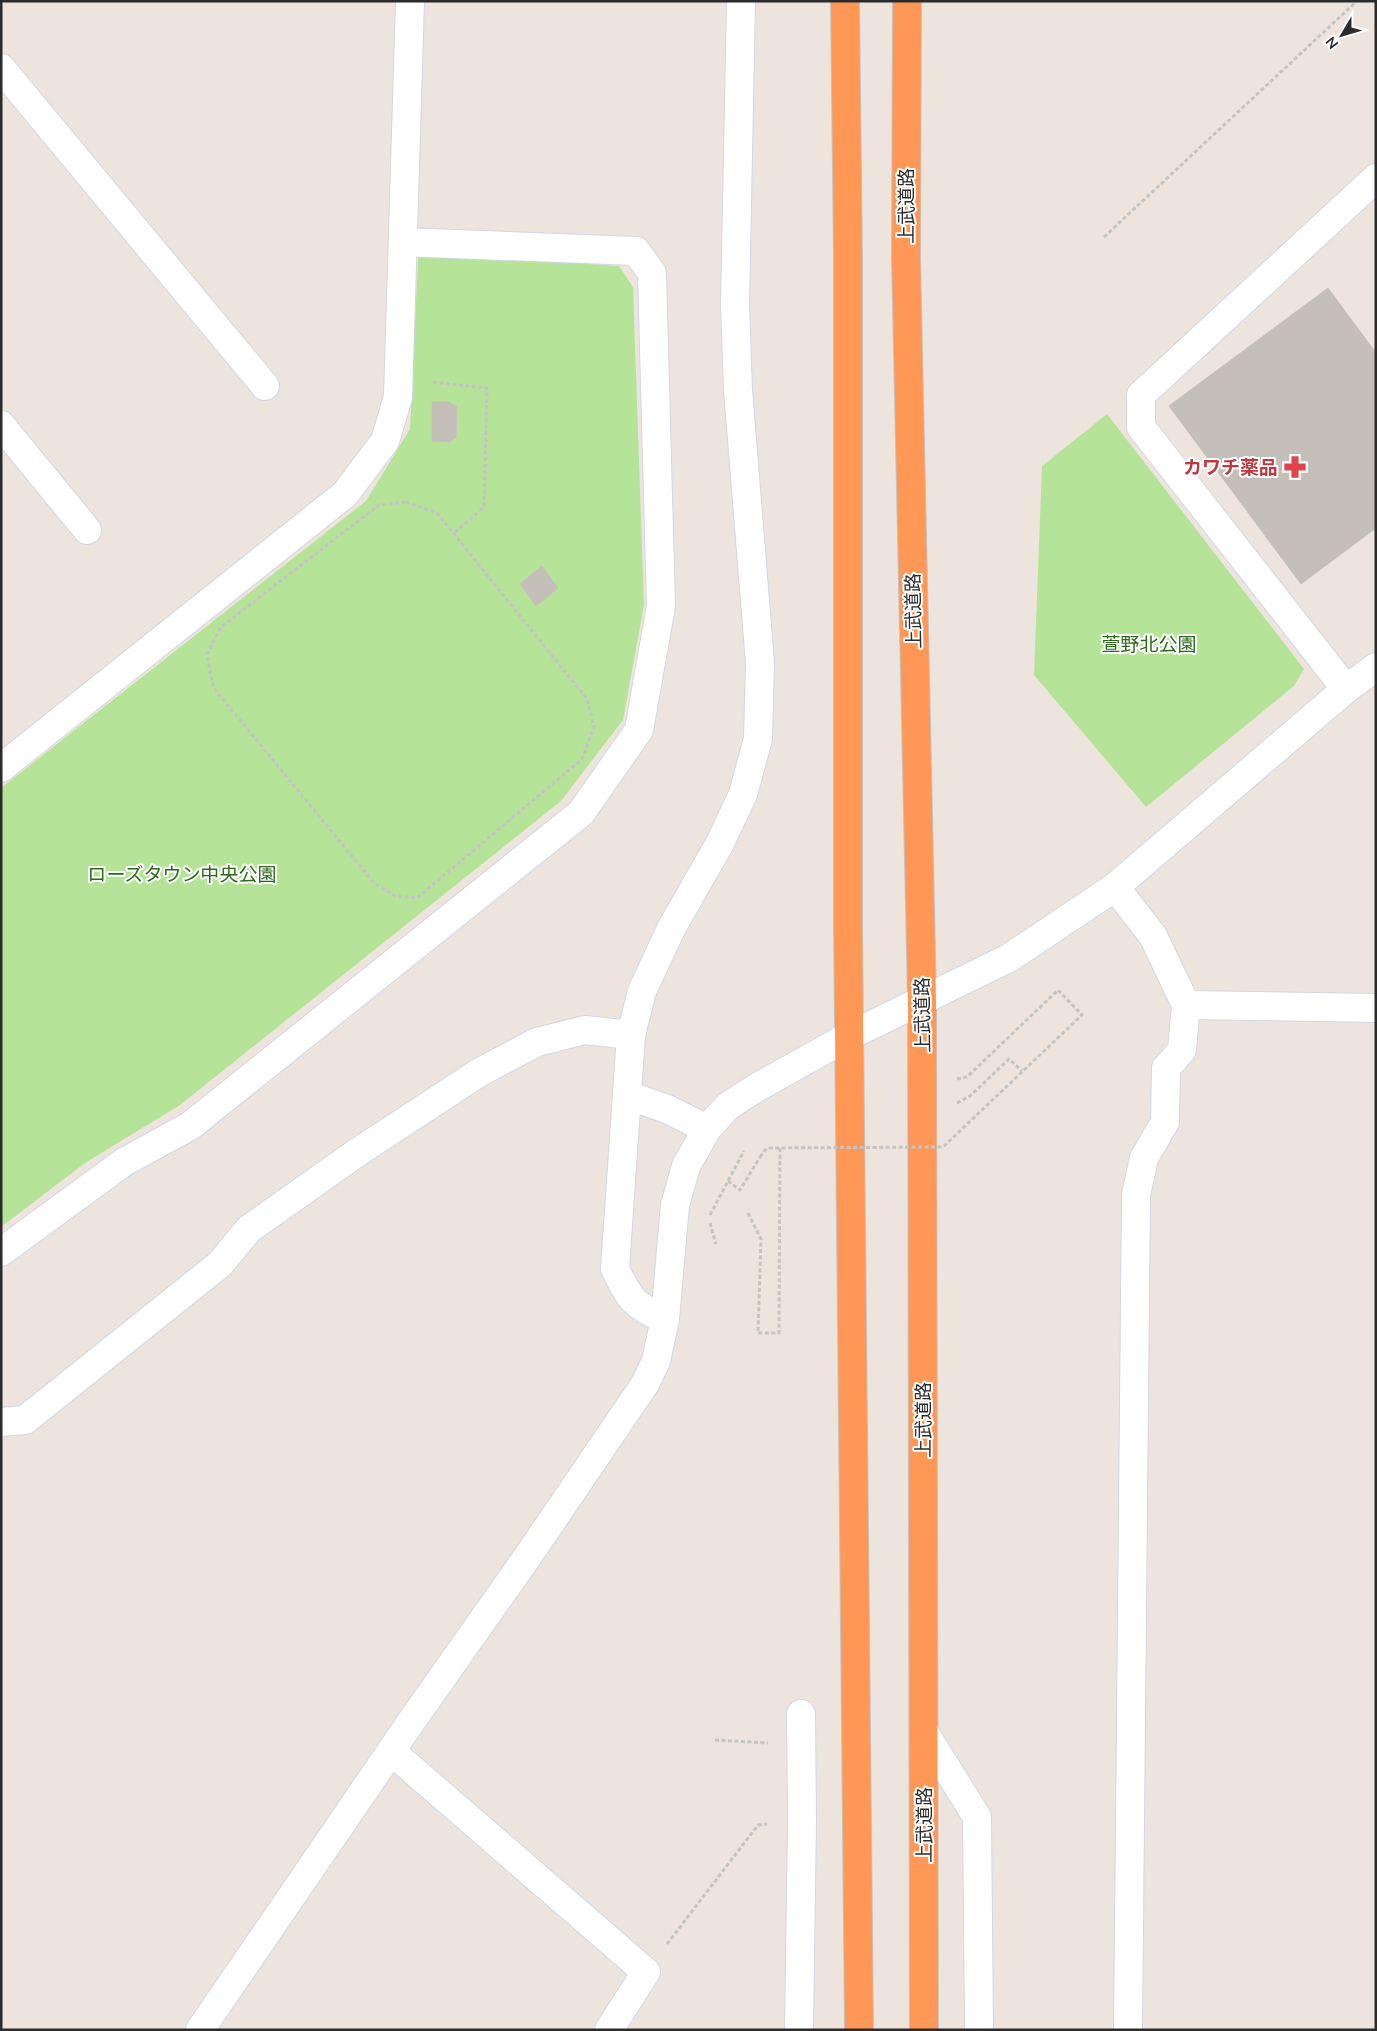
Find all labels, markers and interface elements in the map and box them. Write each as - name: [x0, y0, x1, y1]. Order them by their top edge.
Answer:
- north arrow: [1317, 10, 1367, 60]
- text: N: [1321, 33, 1342, 53]
- street label: 上武道路: [894, 168, 918, 244]
- pharmacy icon: カワチ薬品: [1282, 454, 1308, 480]
- place label: カワチ薬品: [1183, 455, 1278, 479]
- street label: 上武道路: [900, 573, 926, 649]
- park label: 萱野北公園: [1101, 632, 1197, 656]
- park label: ローズタウン中央公園: [87, 862, 277, 886]
- street label: 上武道路: [909, 977, 935, 1053]
- street label: 上武道路: [911, 1382, 935, 1458]
- street label: 上武道路: [912, 1787, 936, 1863]

